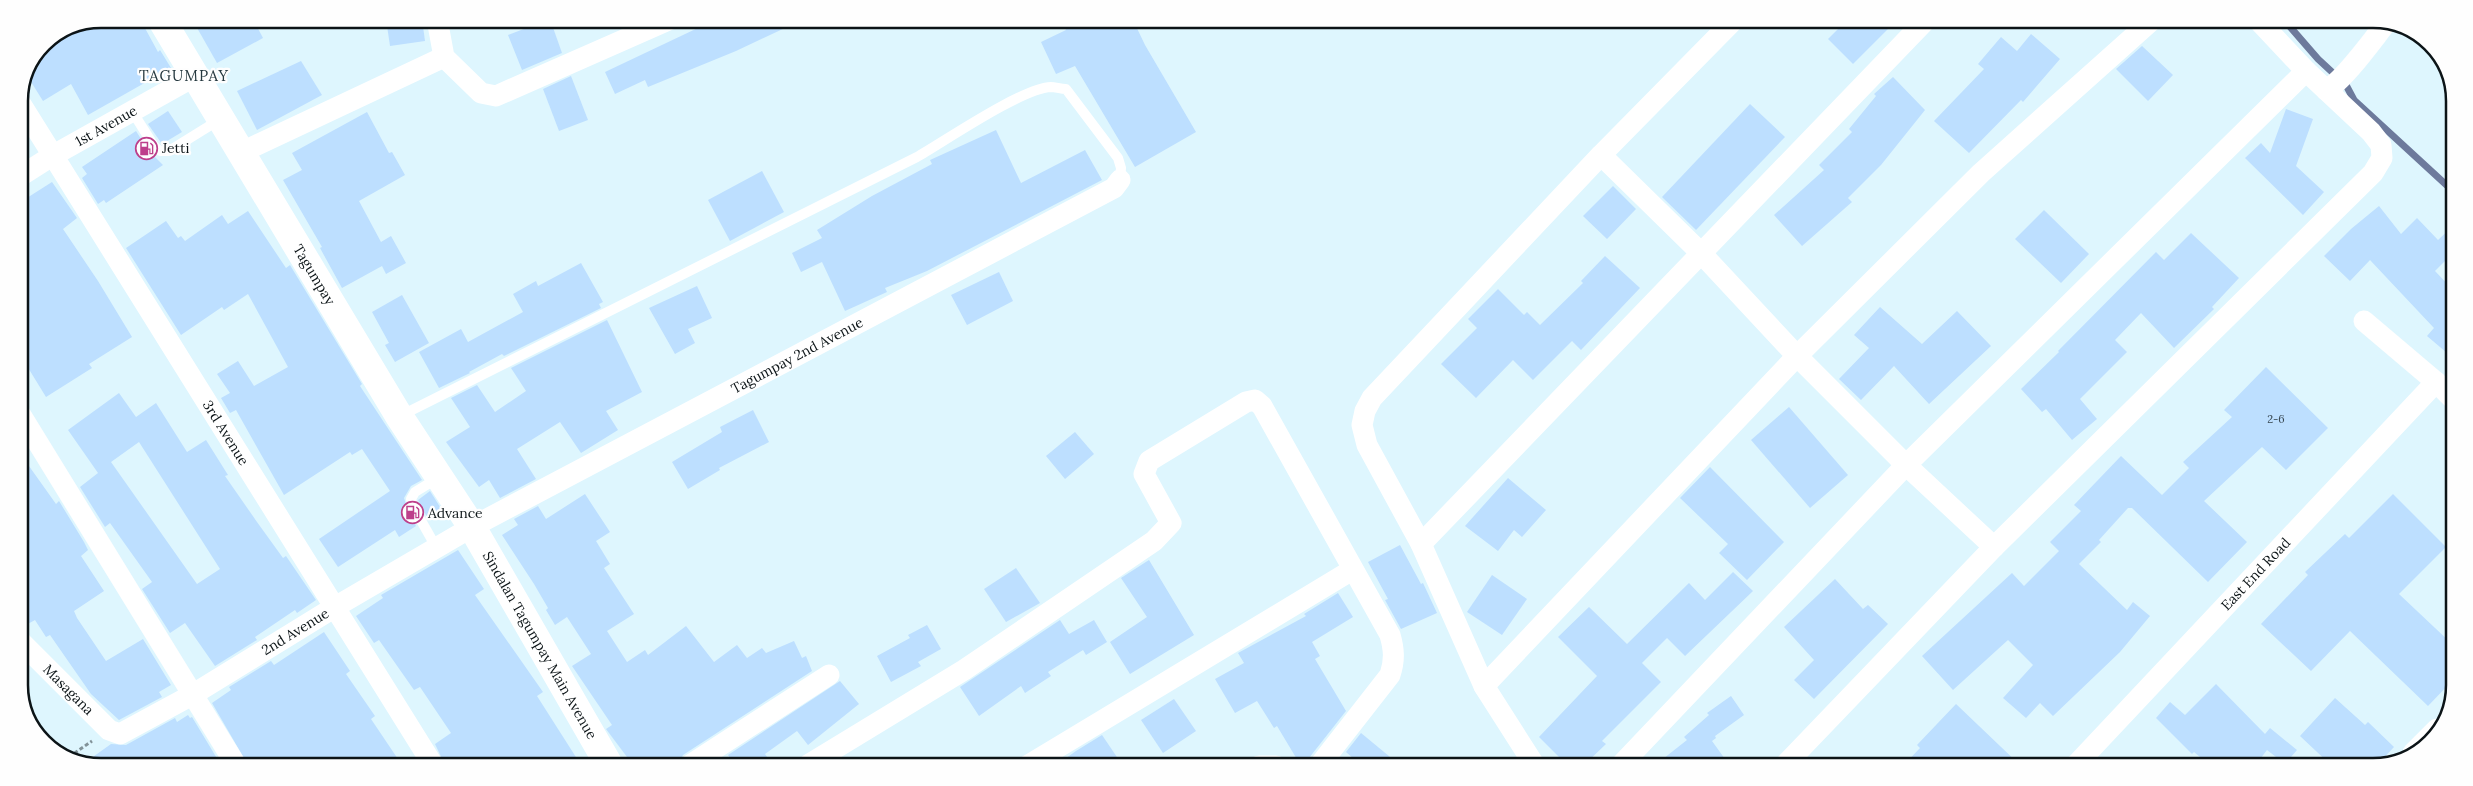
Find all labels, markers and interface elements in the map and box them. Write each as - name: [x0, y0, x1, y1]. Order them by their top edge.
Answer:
- district label: TAGUMPAY: [139, 66, 229, 85]
- street label: 1st Avenue: [72, 101, 141, 150]
- fuel station icon: Jetti: [134, 136, 158, 160]
- place label: Jetti: [161, 139, 189, 157]
- street label: Tagumpay: [289, 241, 340, 309]
- street label: Tagumpay 2nd Avenue: [728, 313, 866, 398]
- street label: 3rd Avenue: [199, 397, 253, 469]
- house number: 2-6: [2267, 412, 2285, 426]
- fuel station icon: Advance: [400, 501, 424, 525]
- place label: Advance: [427, 504, 483, 522]
- street label: East End Road: [2217, 534, 2294, 614]
- street label: Sindalan Tagumpay Main Avenue: [479, 548, 601, 743]
- street label: 2nd Avenue: [258, 604, 332, 659]
- street label: Masagana: [39, 660, 98, 719]

